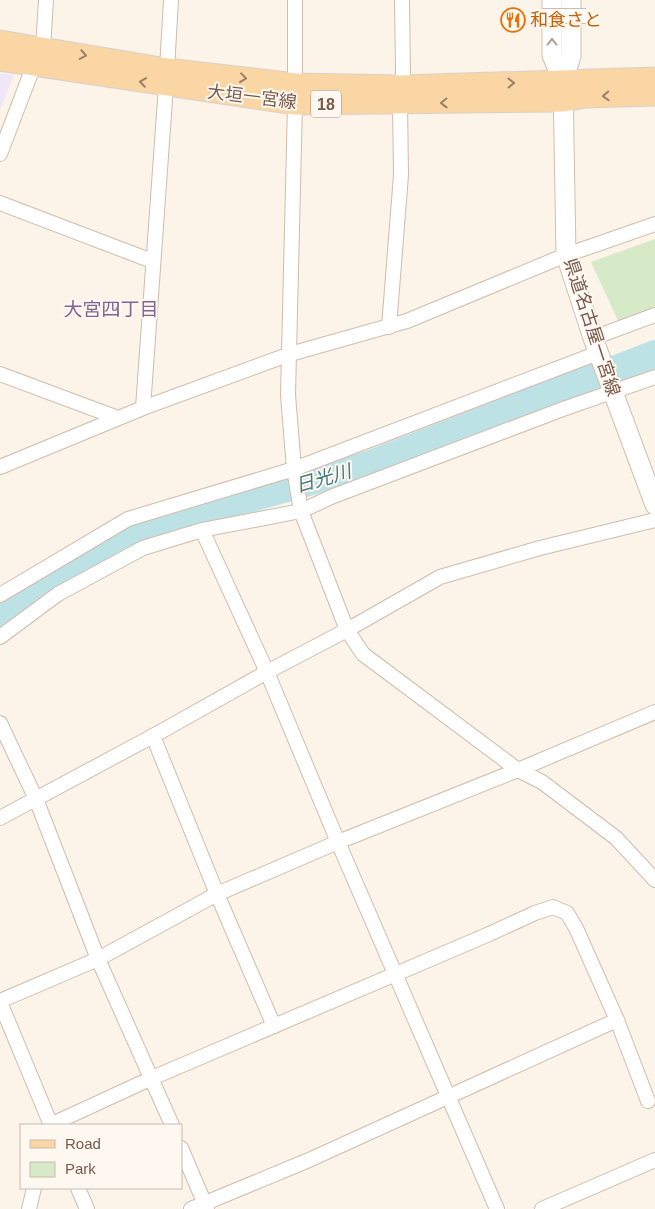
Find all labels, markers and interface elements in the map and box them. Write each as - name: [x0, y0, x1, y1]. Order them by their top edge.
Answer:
- restaurant icon: 和食さと: [500, 7, 526, 33]
- place label: 和食さと: [530, 10, 602, 30]
- one-way arrow: [547, 38, 557, 46]
- one-way arrow: [79, 49, 87, 60]
- one-way arrow: [240, 72, 248, 83]
- one-way arrow: [139, 78, 148, 88]
- one-way arrow: [507, 78, 515, 88]
- street label: 大垣一宮線: [206, 82, 298, 112]
- road number: 18: [311, 90, 341, 118]
- one-way arrow: [602, 91, 610, 102]
- one-way arrow: [440, 97, 448, 108]
- street label: 県道名古屋一宮線: [560, 255, 624, 399]
- district label: 大宮四丁目: [63, 299, 159, 320]
- water label: 日光川: [293, 460, 355, 496]
- legend: [20, 1124, 182, 1189]
- text: Road: [65, 1135, 101, 1152]
- text: Park: [65, 1160, 96, 1177]

